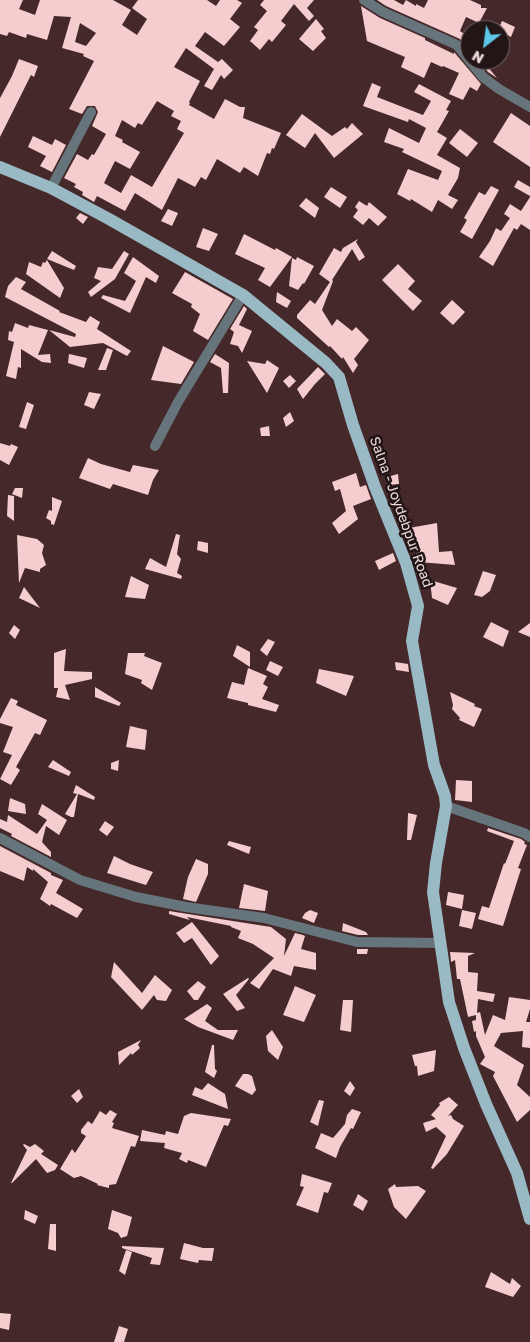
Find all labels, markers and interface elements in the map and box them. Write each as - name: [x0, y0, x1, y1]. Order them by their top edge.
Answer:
- north arrow: [460, 20, 510, 70]
- text: N: [469, 48, 487, 68]
- street label: Salna - Joydebpur Road: [366, 434, 436, 590]

